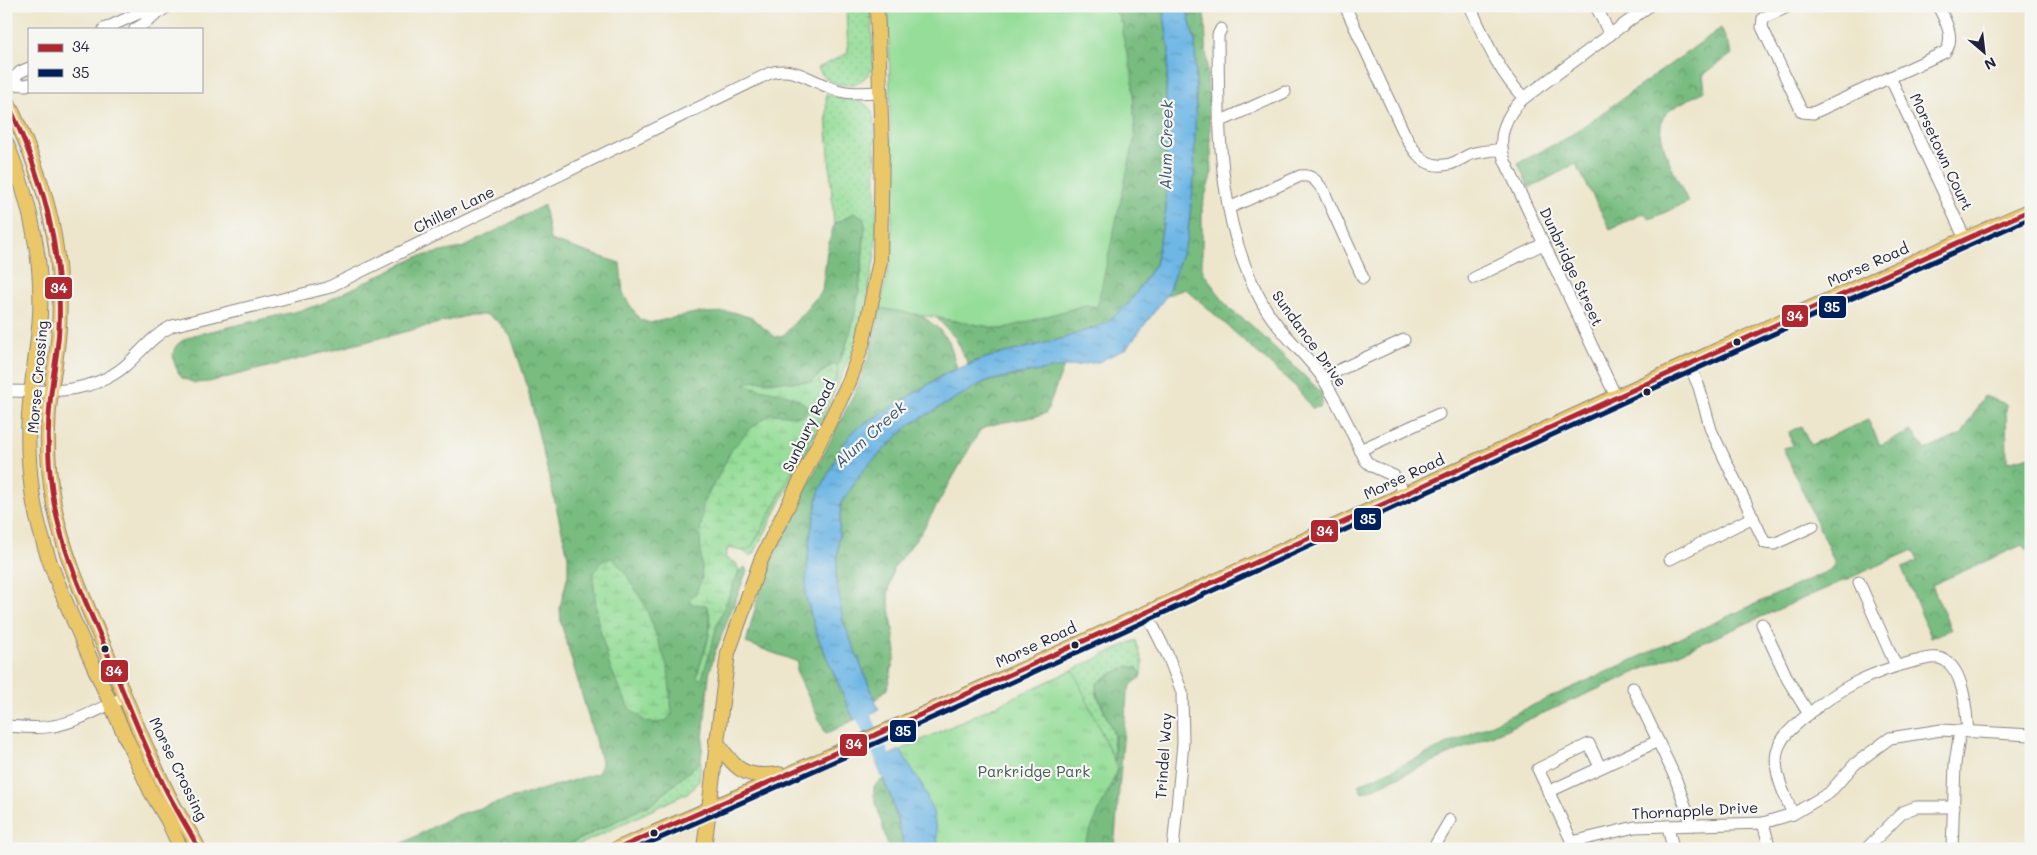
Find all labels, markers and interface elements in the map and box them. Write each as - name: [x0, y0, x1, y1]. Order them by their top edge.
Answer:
- legend: [28, 28, 202, 92]
- north arrow: [1960, 28, 2010, 78]
- text: 34: [72, 36, 90, 56]
- text: N: [1981, 53, 1999, 75]
- text: 35: [72, 62, 90, 82]
- street label: Morsetown Court: [1906, 90, 1978, 213]
- water label: Alum Creek: [1154, 100, 1177, 190]
- street label: Chiller Lane: [410, 181, 497, 237]
- street label: Dunbridge Street: [1536, 204, 1608, 329]
- street label: Morse Road: [1824, 237, 1911, 291]
- line badge: 34: [44, 276, 73, 300]
- text: 34: [50, 278, 68, 297]
- street label: Sundance Drive: [1268, 286, 1352, 391]
- line badge: 35: [1818, 295, 1847, 319]
- text: 35: [1824, 297, 1840, 316]
- line badge: 34: [1781, 304, 1809, 328]
- text: 34: [1786, 306, 1804, 325]
- street label: Morse Crossing: [22, 319, 52, 434]
- unlabelled marker: [1732, 337, 1742, 347]
- street label: Sunbury Road: [777, 376, 839, 475]
- unlabelled marker: [1642, 387, 1652, 397]
- water label: Alum Creek: [829, 396, 910, 471]
- street label: Morse Road: [1360, 449, 1447, 504]
- line badge: 35: [1353, 507, 1382, 531]
- text: 35: [1360, 509, 1376, 528]
- line badge: 34: [1310, 519, 1339, 543]
- text: 34: [1316, 521, 1334, 540]
- street label: Morse Road: [992, 617, 1079, 672]
- unlabelled marker: [1070, 640, 1080, 650]
- unlabelled marker: [100, 644, 110, 654]
- line badge: 34: [100, 659, 129, 683]
- text: 34: [105, 661, 123, 680]
- street label: Trindel Way: [1150, 712, 1176, 800]
- street label: Morse Crossing: [145, 713, 213, 824]
- line badge: 35: [889, 719, 917, 743]
- text: 35: [895, 721, 911, 740]
- line badge: 34: [839, 733, 868, 757]
- text: 34: [845, 734, 863, 753]
- park label: Parkridge Park: [978, 761, 1090, 781]
- street label: Thornapple Drive: [1631, 797, 1759, 823]
- unlabelled marker: [649, 828, 659, 838]

